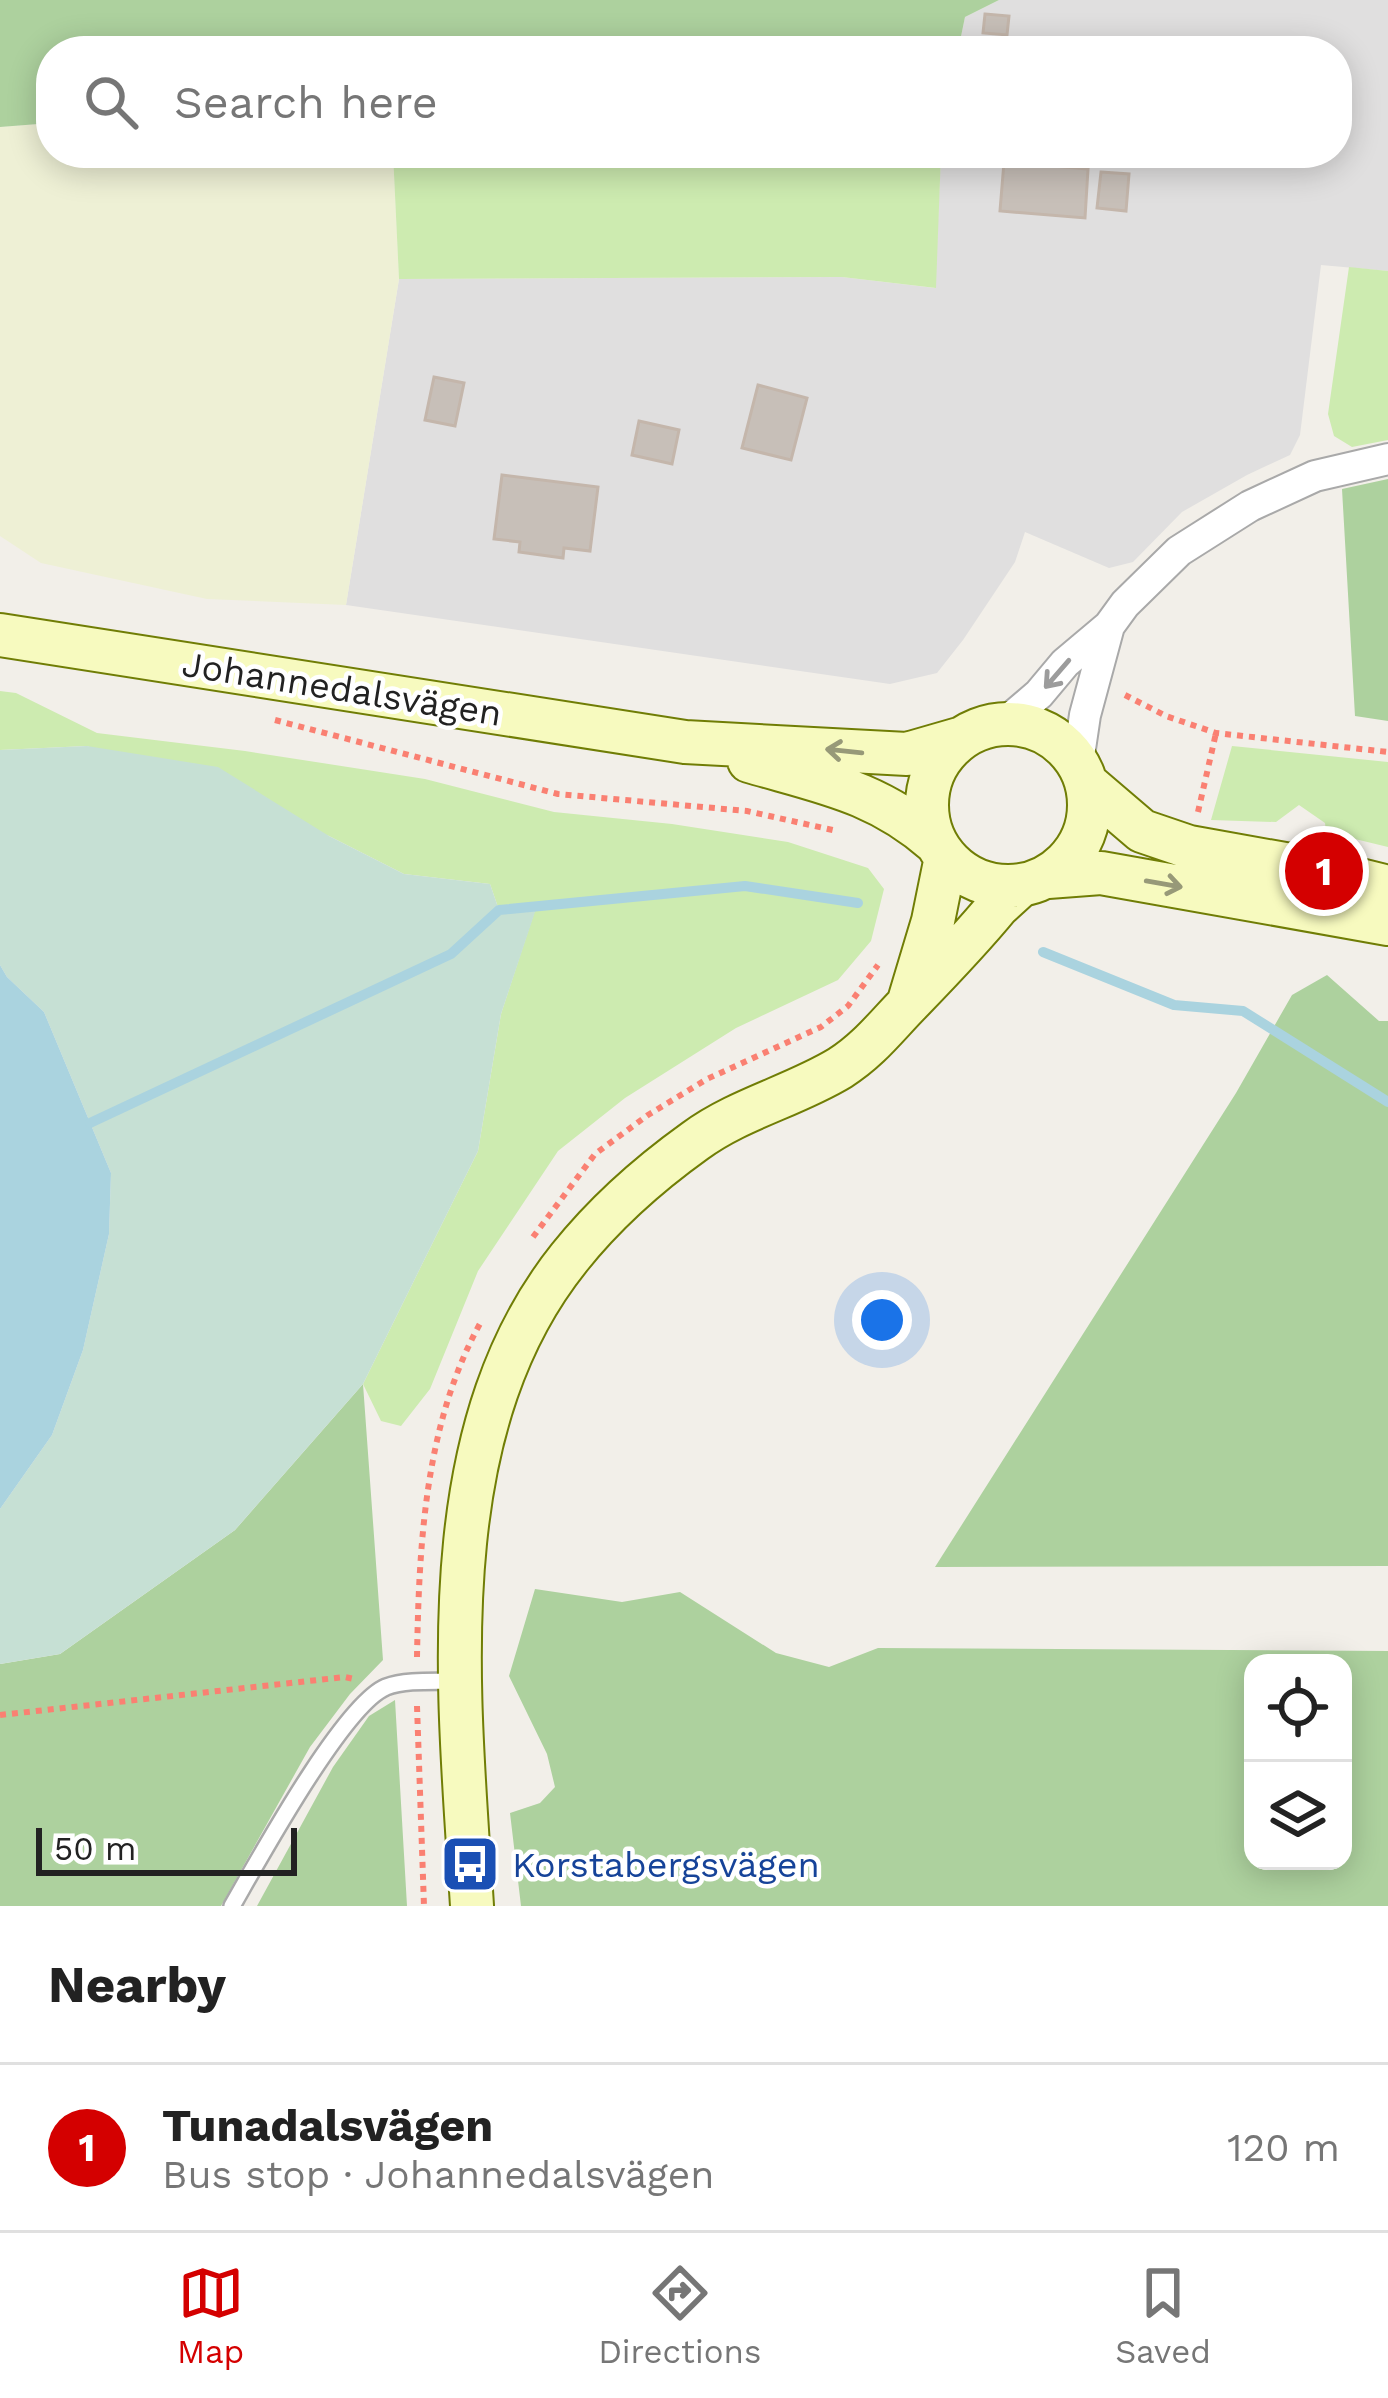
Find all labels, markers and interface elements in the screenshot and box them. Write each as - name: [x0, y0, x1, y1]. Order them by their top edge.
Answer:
- search box: [36, 36, 1352, 168]
- icon: search: [78, 69, 144, 135]
- text: Search here: [174, 76, 438, 129]
- street label: Johannedalsvägen: [179, 643, 505, 735]
- one-way arrow: [1043, 658, 1071, 689]
- one-way arrow: [825, 739, 864, 761]
- pin: 1: [1285, 826, 1363, 916]
- one-way arrow: [1143, 873, 1182, 896]
- your location: [852, 1290, 912, 1350]
- map controls: [1244, 1654, 1352, 1870]
- button: locate: [1244, 1654, 1352, 1762]
- button: layers: [1244, 1762, 1352, 1870]
- scale bar: [36, 1822, 297, 1875]
- text: 50 m: [54, 1829, 136, 1868]
- bus stop icon: Korstabergsvägen: [439, 1833, 501, 1895]
- place label: Korstabergsvägen: [512, 1844, 820, 1886]
- text: Nearby: [48, 1955, 226, 2014]
- text: Tunadalsvägen: [162, 2099, 493, 2152]
- text: 1: [79, 2125, 95, 2170]
- text: 120 m: [1227, 2125, 1340, 2170]
- text: Bus stop · Johannedalsvägen: [162, 2152, 715, 2197]
- tab: Map: [177, 2260, 244, 2371]
- tab: Directions: [598, 2260, 761, 2371]
- tab: Saved: [1115, 2260, 1211, 2371]

